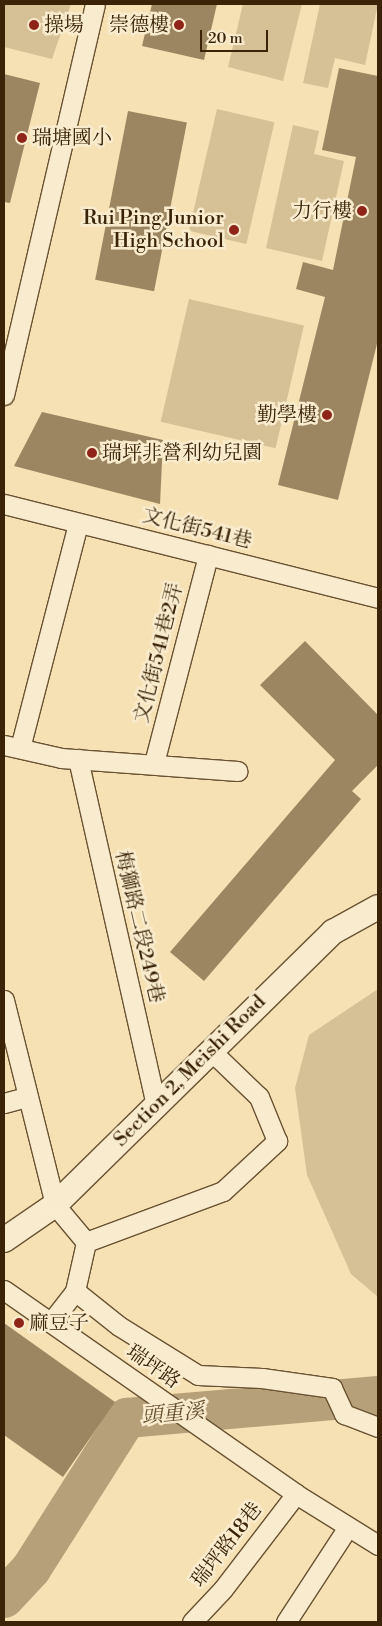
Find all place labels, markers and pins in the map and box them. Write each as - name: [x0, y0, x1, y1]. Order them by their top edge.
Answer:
- place label: 操場: [44, 13, 84, 37]
- place label: 崇德樓: [109, 13, 169, 37]
- marker: 操場: [28, 19, 40, 31]
- marker: 崇德樓: [173, 19, 185, 31]
- place label: 瑞塘國小: [32, 126, 112, 150]
- marker: 瑞塘國小: [16, 132, 28, 144]
- place label: 力行樓: [292, 199, 352, 223]
- marker: 力行樓: [356, 205, 368, 217]
- place label: Rui Ping Junior High School: [83, 206, 224, 253]
- marker: Rui Ping Junior High School: [228, 224, 240, 236]
- place label: 勤學樓: [257, 403, 317, 427]
- marker: 勤學樓: [321, 409, 333, 421]
- place label: 瑞坪非營利幼兒園: [102, 441, 262, 465]
- marker: 瑞坪非營利幼兒園: [86, 447, 98, 459]
- place label: 麻豆子: [29, 1311, 89, 1335]
- marker: 麻豆子: [13, 1317, 25, 1329]

